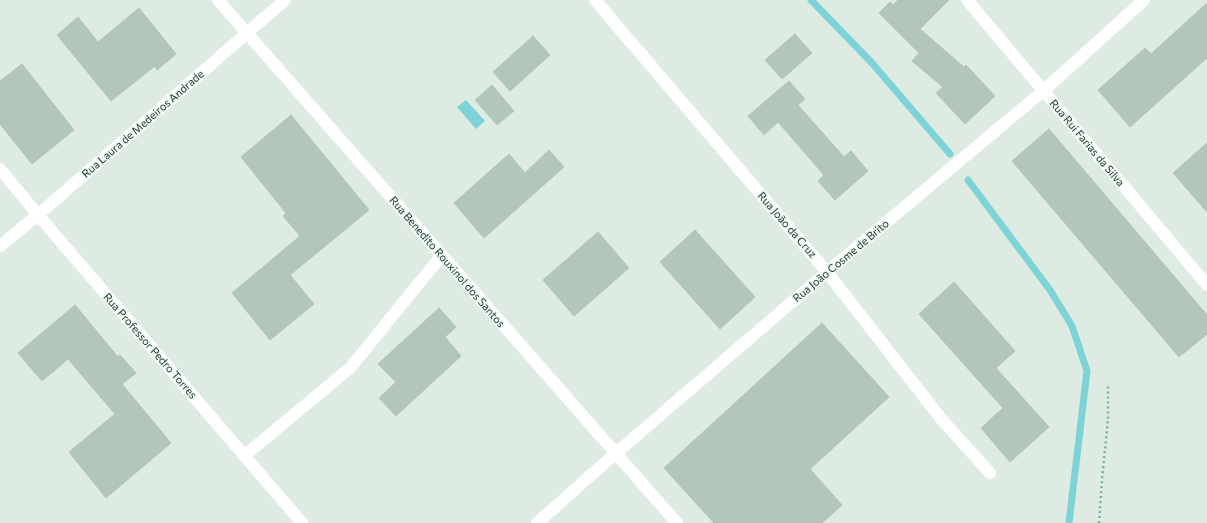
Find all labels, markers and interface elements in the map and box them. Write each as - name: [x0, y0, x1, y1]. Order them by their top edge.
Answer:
- street label: Rua Laura de Medeiros Andrade: [79, 67, 207, 181]
- street label: Rua Rui Farias da Silva: [1047, 97, 1127, 189]
- street label: Rua João da Cruz: [755, 189, 819, 261]
- street label: Rua Benedito Rouxinol dos Santos: [387, 194, 507, 330]
- street label: Rua João Cosme de Brito: [790, 217, 892, 305]
- street label: Rua Professor Pedro Torres: [100, 290, 200, 402]

